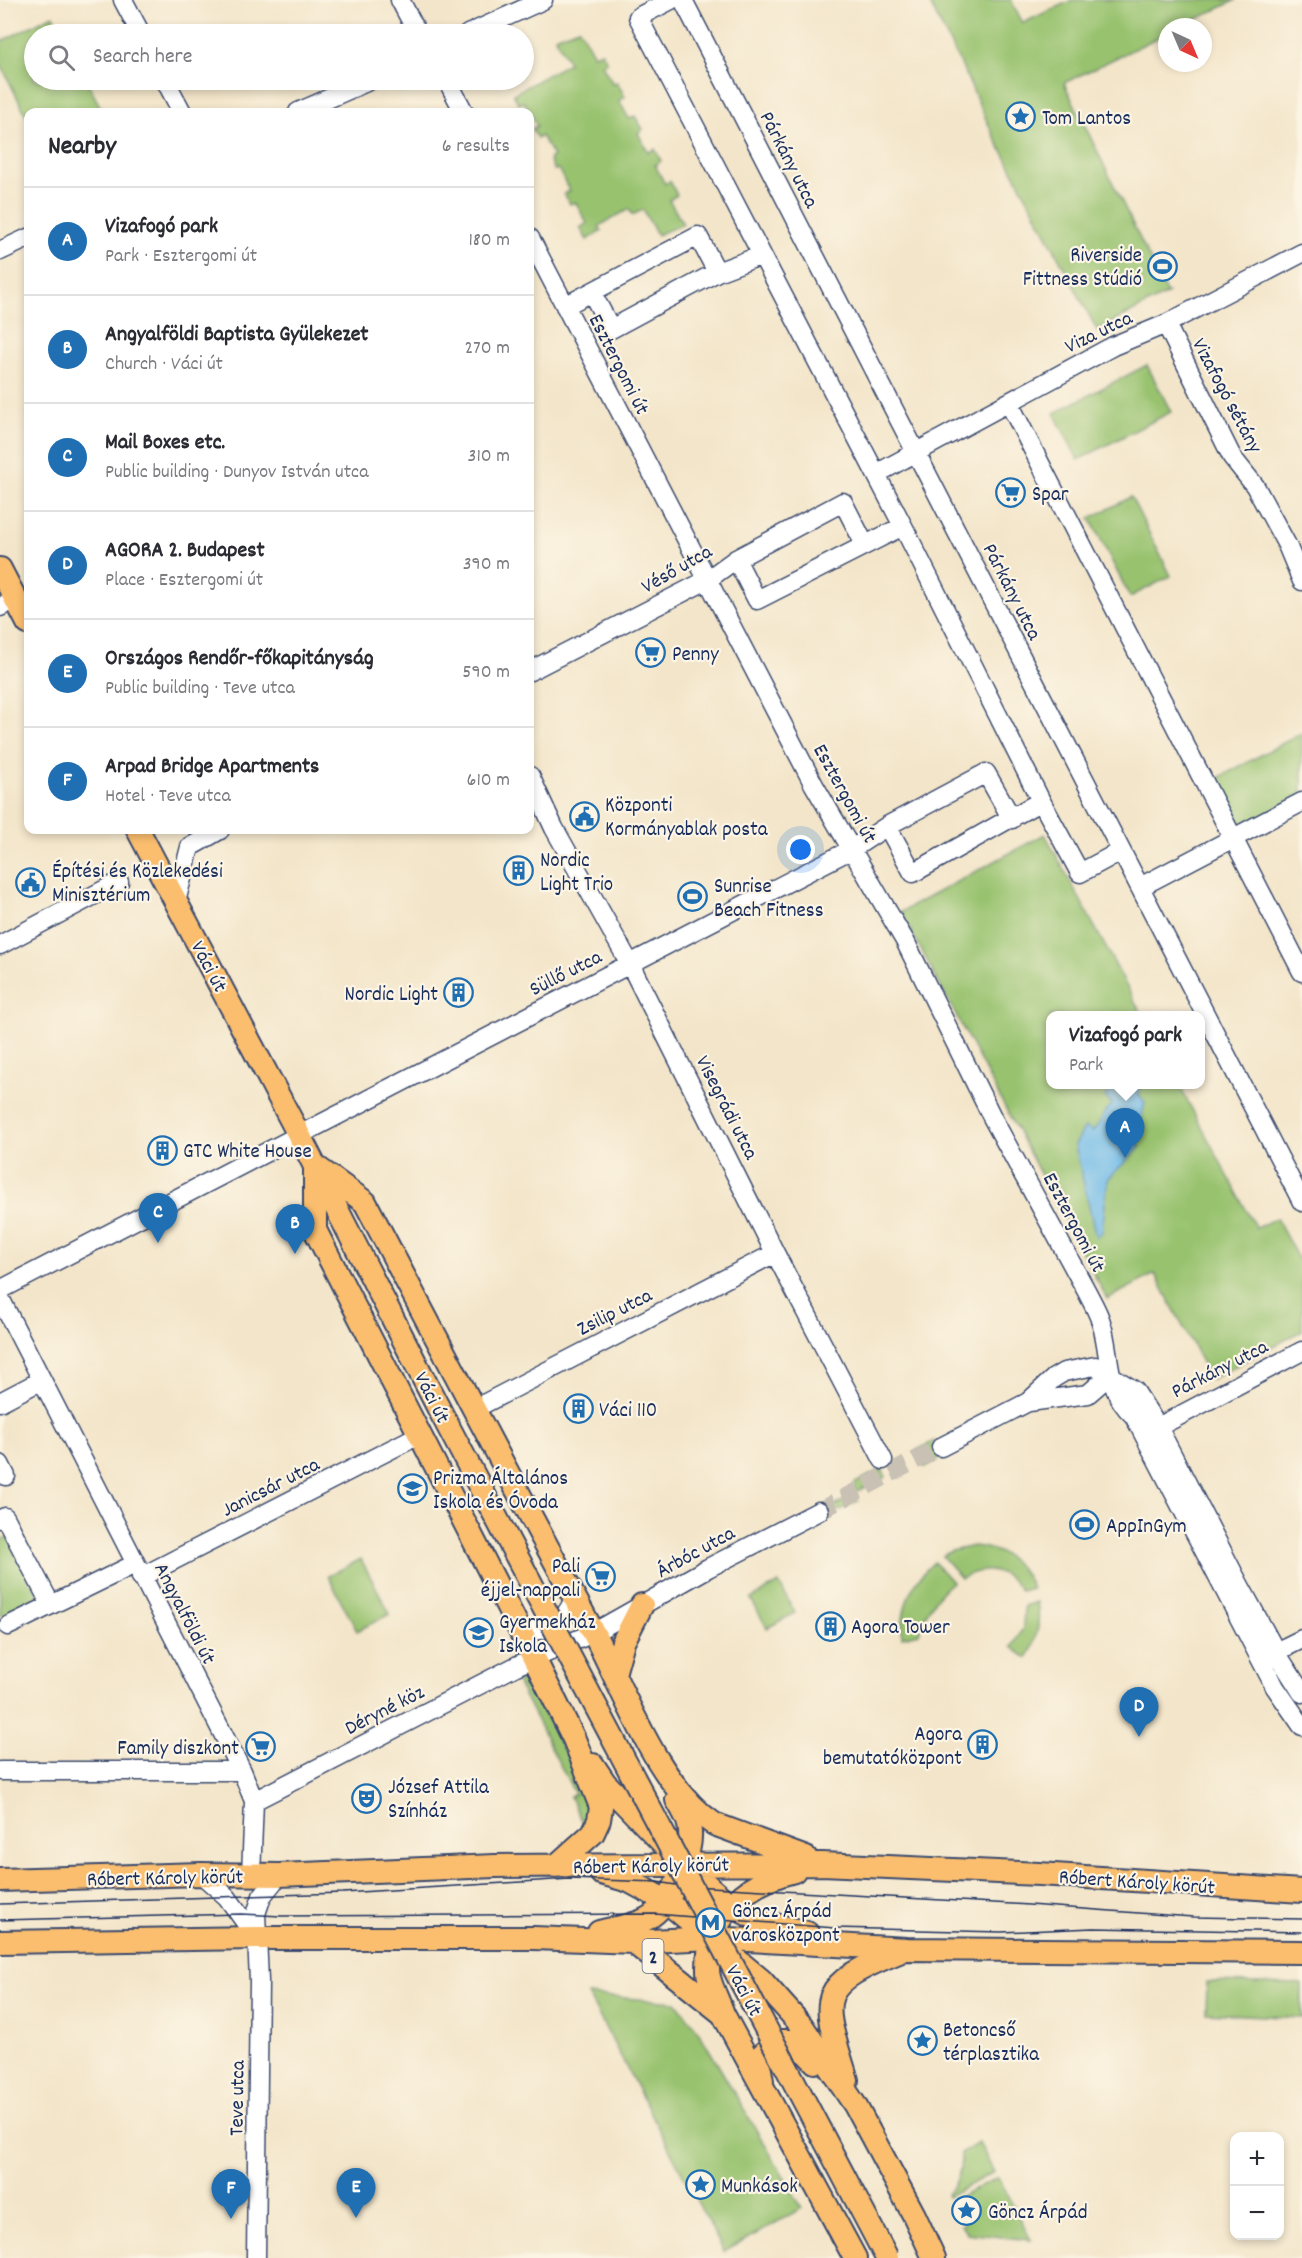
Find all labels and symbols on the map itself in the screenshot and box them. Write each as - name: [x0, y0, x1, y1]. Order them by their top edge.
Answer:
- north arrow: [1158, 18, 1212, 72]
- place icon: Tom Lantos: [1005, 101, 1037, 133]
- place label: Tom Lantos: [1042, 105, 1131, 135]
- street label: Párkány utca: [750, 107, 825, 215]
- place label: Riverside Fittness Stúdió: [1023, 242, 1142, 296]
- sports icon: Riverside Fittness Stúdió: [1147, 250, 1179, 282]
- street label: Viza utca: [1061, 304, 1139, 363]
- street label: Esztergomi út: [579, 310, 656, 421]
- street label: Vizafogó sétány: [1182, 334, 1268, 460]
- supermarket icon: Spar: [995, 477, 1027, 509]
- place label: Spar: [1032, 481, 1069, 511]
- street label: Véső utca: [637, 538, 719, 603]
- street label: Párkány utca: [973, 539, 1048, 647]
- supermarket icon: Penny: [635, 637, 667, 669]
- place label: Penny: [672, 641, 719, 671]
- street label: Esztergomi út: [804, 739, 883, 850]
- place label: Központi Kormányablak posta: [605, 792, 769, 846]
- public building icon: Központi Kormányablak posta: [568, 800, 600, 832]
- your location: [786, 835, 815, 864]
- place label: Nordic Light Trio: [540, 847, 613, 901]
- building icon: Nordic Light Trio: [503, 855, 535, 887]
- place label: Építési és Közlekedési Minisztérium: [52, 858, 223, 912]
- public building icon: Építési és Közlekedési Minisztérium: [15, 866, 47, 898]
- place label: Sunrise Beach Fitness: [714, 873, 824, 927]
- sports icon: Sunrise Beach Fitness: [677, 881, 709, 913]
- street label: Váci út: [181, 936, 233, 999]
- street label: Süllő utca: [525, 943, 609, 1006]
- building icon: Nordic Light: [443, 977, 475, 1009]
- place label: Nordic Light: [345, 981, 438, 1011]
- street label: Visegrádi utca: [686, 1051, 765, 1167]
- pin: A: [1106, 1108, 1144, 1158]
- building icon: GTC White House: [146, 1134, 178, 1166]
- place label: GTC White House: [183, 1138, 312, 1168]
- street label: Esztergomi út: [1033, 1168, 1111, 1279]
- pin: C: [138, 1194, 178, 1243]
- pin: B: [276, 1204, 314, 1254]
- street label: Zsilip utca: [573, 1282, 659, 1345]
- street label: Párkány utca: [1167, 1333, 1275, 1408]
- street label: Váci út: [405, 1367, 456, 1430]
- building icon: Váci 110: [562, 1393, 594, 1425]
- place label: Váci 110: [599, 1397, 657, 1427]
- street label: Janicsár utca: [217, 1451, 327, 1526]
- place label: Prizma Általános Iskola és Óvoda: [433, 1465, 568, 1519]
- school or university icon: Prizma Általános Iskola és Óvoda: [396, 1473, 428, 1505]
- sports icon: AppInGym: [1069, 1509, 1101, 1541]
- place label: AppInGym: [1106, 1513, 1187, 1543]
- street label: Árbóc utca: [652, 1519, 742, 1587]
- place label: Pali éjjel-nappali: [481, 1553, 580, 1607]
- street label: Angyalföldi út: [145, 1558, 222, 1671]
- supermarket icon: Pali éjjel-nappali: [585, 1561, 617, 1593]
- place label: Gyermekház Iskola: [499, 1609, 596, 1663]
- building icon: Agora Tower: [814, 1610, 846, 1642]
- place label: Agora Tower: [851, 1614, 950, 1644]
- school or university icon: Gyermekház Iskola: [462, 1617, 494, 1649]
- street label: Déryné köz: [340, 1679, 430, 1744]
- pin: D: [1120, 1688, 1158, 1737]
- place label: Agora bemutatóközpont: [823, 1721, 963, 1775]
- building icon: Agora bemutatóközpont: [967, 1729, 999, 1761]
- supermarket icon: Family diszkont: [244, 1731, 276, 1763]
- place label: Family diszkont: [117, 1735, 239, 1765]
- place label: József Attila Színház: [388, 1774, 490, 1828]
- theatre icon: József Attila Színház: [351, 1782, 383, 1814]
- street label: Róbert Károly körút: [573, 1852, 730, 1884]
- street label: Róbert Károly körút: [87, 1864, 244, 1896]
- street label: Róbert Károly körút: [1058, 1864, 1216, 1904]
- place label: Göncz Árpád városközpont: [732, 1898, 840, 1952]
- metro station icon: Göncz Árpád városközpont: [695, 1906, 727, 1938]
- road number: 2: [642, 1939, 664, 1973]
- street label: Váci út: [716, 1960, 768, 2023]
- place label: Betoncső térplasztika: [943, 2017, 1040, 2071]
- place icon: Betoncső térplasztika: [906, 2025, 938, 2057]
- street label: Teve utca: [223, 2059, 255, 2136]
- pin: E: [336, 2168, 376, 2218]
- place icon: Munkások: [684, 2169, 716, 2201]
- pin: F: [212, 2170, 250, 2219]
- place label: Munkások: [721, 2173, 798, 2203]
- place icon: Göncz Árpád: [951, 2195, 983, 2227]
- place label: Göncz Árpád: [988, 2199, 1088, 2229]

